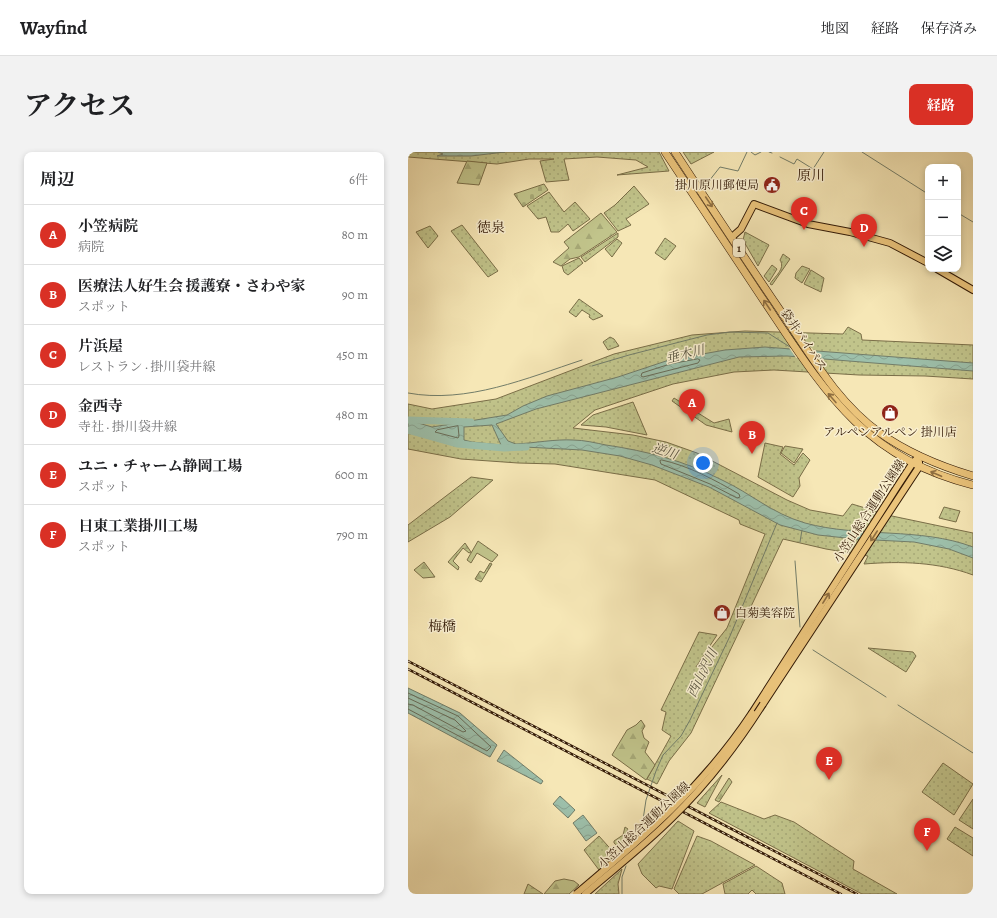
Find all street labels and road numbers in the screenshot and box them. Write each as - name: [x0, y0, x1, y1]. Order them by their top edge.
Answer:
- road number: 1: [733, 239, 745, 257]
- street label: 袋井バイパス: [777, 306, 831, 374]
- street label: 小笠山総合運動公園線: [830, 456, 908, 566]
- street label: 小笠山総合運動公園線: [595, 778, 693, 872]

